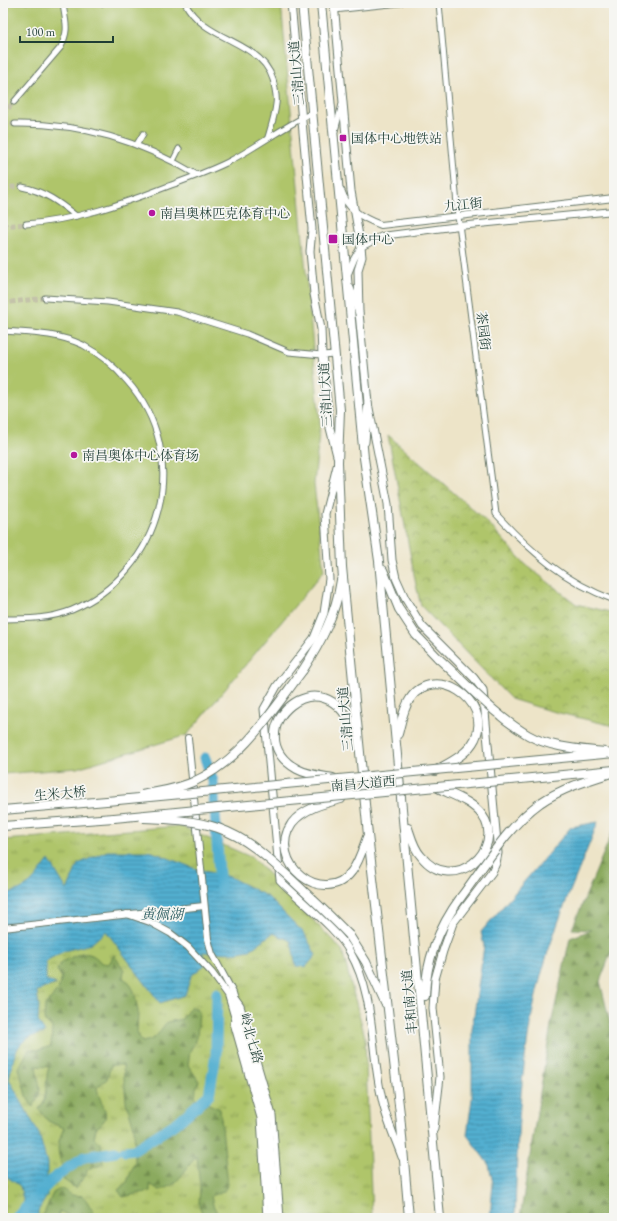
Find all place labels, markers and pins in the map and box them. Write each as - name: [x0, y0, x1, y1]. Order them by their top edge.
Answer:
- place label: 国体中心地铁站: [351, 130, 442, 147]
- marker: 国体中心地铁站: [338, 133, 348, 143]
- place label: 南昌奥林匹克体育中心: [160, 205, 290, 222]
- marker: 南昌奥林匹克体育中心: [147, 208, 157, 218]
- place label: 国体中心: [342, 231, 394, 248]
- marker: 国体中心: [327, 233, 339, 245]
- place label: 南昌奥体中心体育场: [82, 447, 199, 464]
- marker: 南昌奥体中心体育场: [69, 450, 79, 460]

